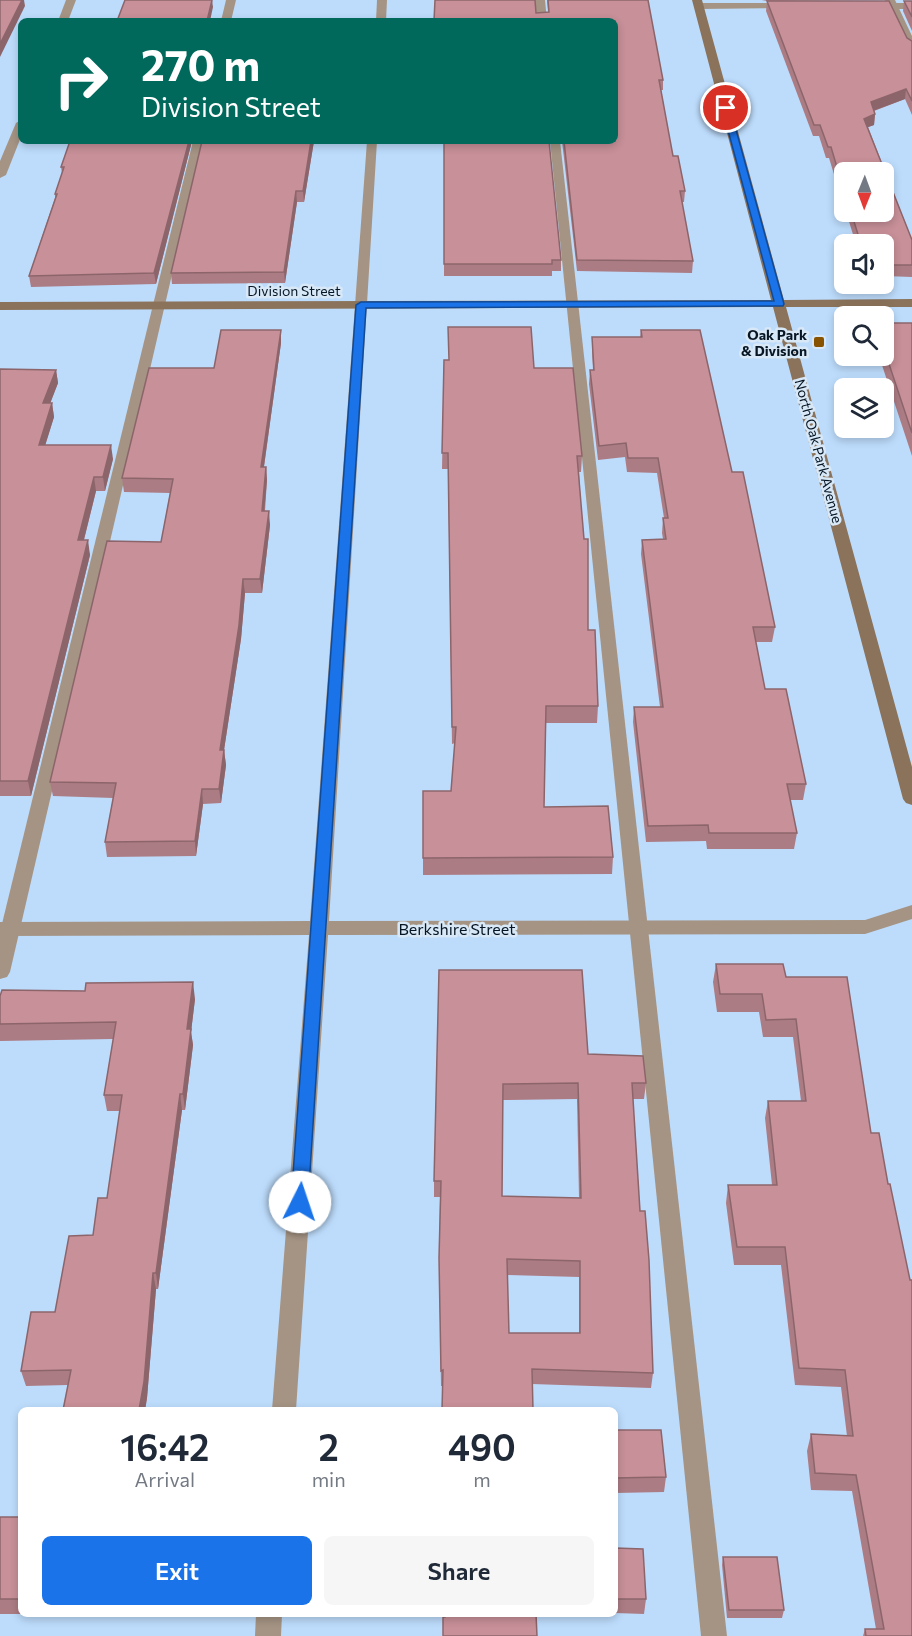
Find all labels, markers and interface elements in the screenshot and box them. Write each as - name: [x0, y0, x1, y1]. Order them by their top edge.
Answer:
- text: 270 m: [141, 38, 260, 90]
- icon: right: [42, 42, 120, 120]
- pin: [700, 82, 751, 133]
- text: Division Street: [141, 90, 321, 123]
- icon: arrive: [709, 91, 742, 124]
- north arrow: [834, 162, 894, 222]
- map controls: [834, 162, 894, 438]
- button: sound: [834, 234, 894, 294]
- street label: Division Street: [247, 282, 341, 299]
- button: search: [834, 306, 894, 366]
- place label: Oak Park & Division: [741, 326, 807, 359]
- marker: Oak Park & Division: [812, 335, 826, 349]
- street label: North Oak Park Avenue: [792, 377, 846, 525]
- button: layers: [834, 378, 894, 438]
- street label: Berkshire Street: [398, 919, 516, 938]
- position arrow: [268, 1170, 332, 1234]
- text: 16:42: [120, 1424, 209, 1468]
- text: 2: [319, 1424, 339, 1468]
- text: 490: [448, 1424, 516, 1468]
- text: Arrival: [135, 1467, 195, 1491]
- text: min: [312, 1467, 346, 1491]
- text: m: [473, 1467, 491, 1491]
- button: Exit: [42, 1536, 312, 1605]
- button: Share: [324, 1536, 594, 1605]

